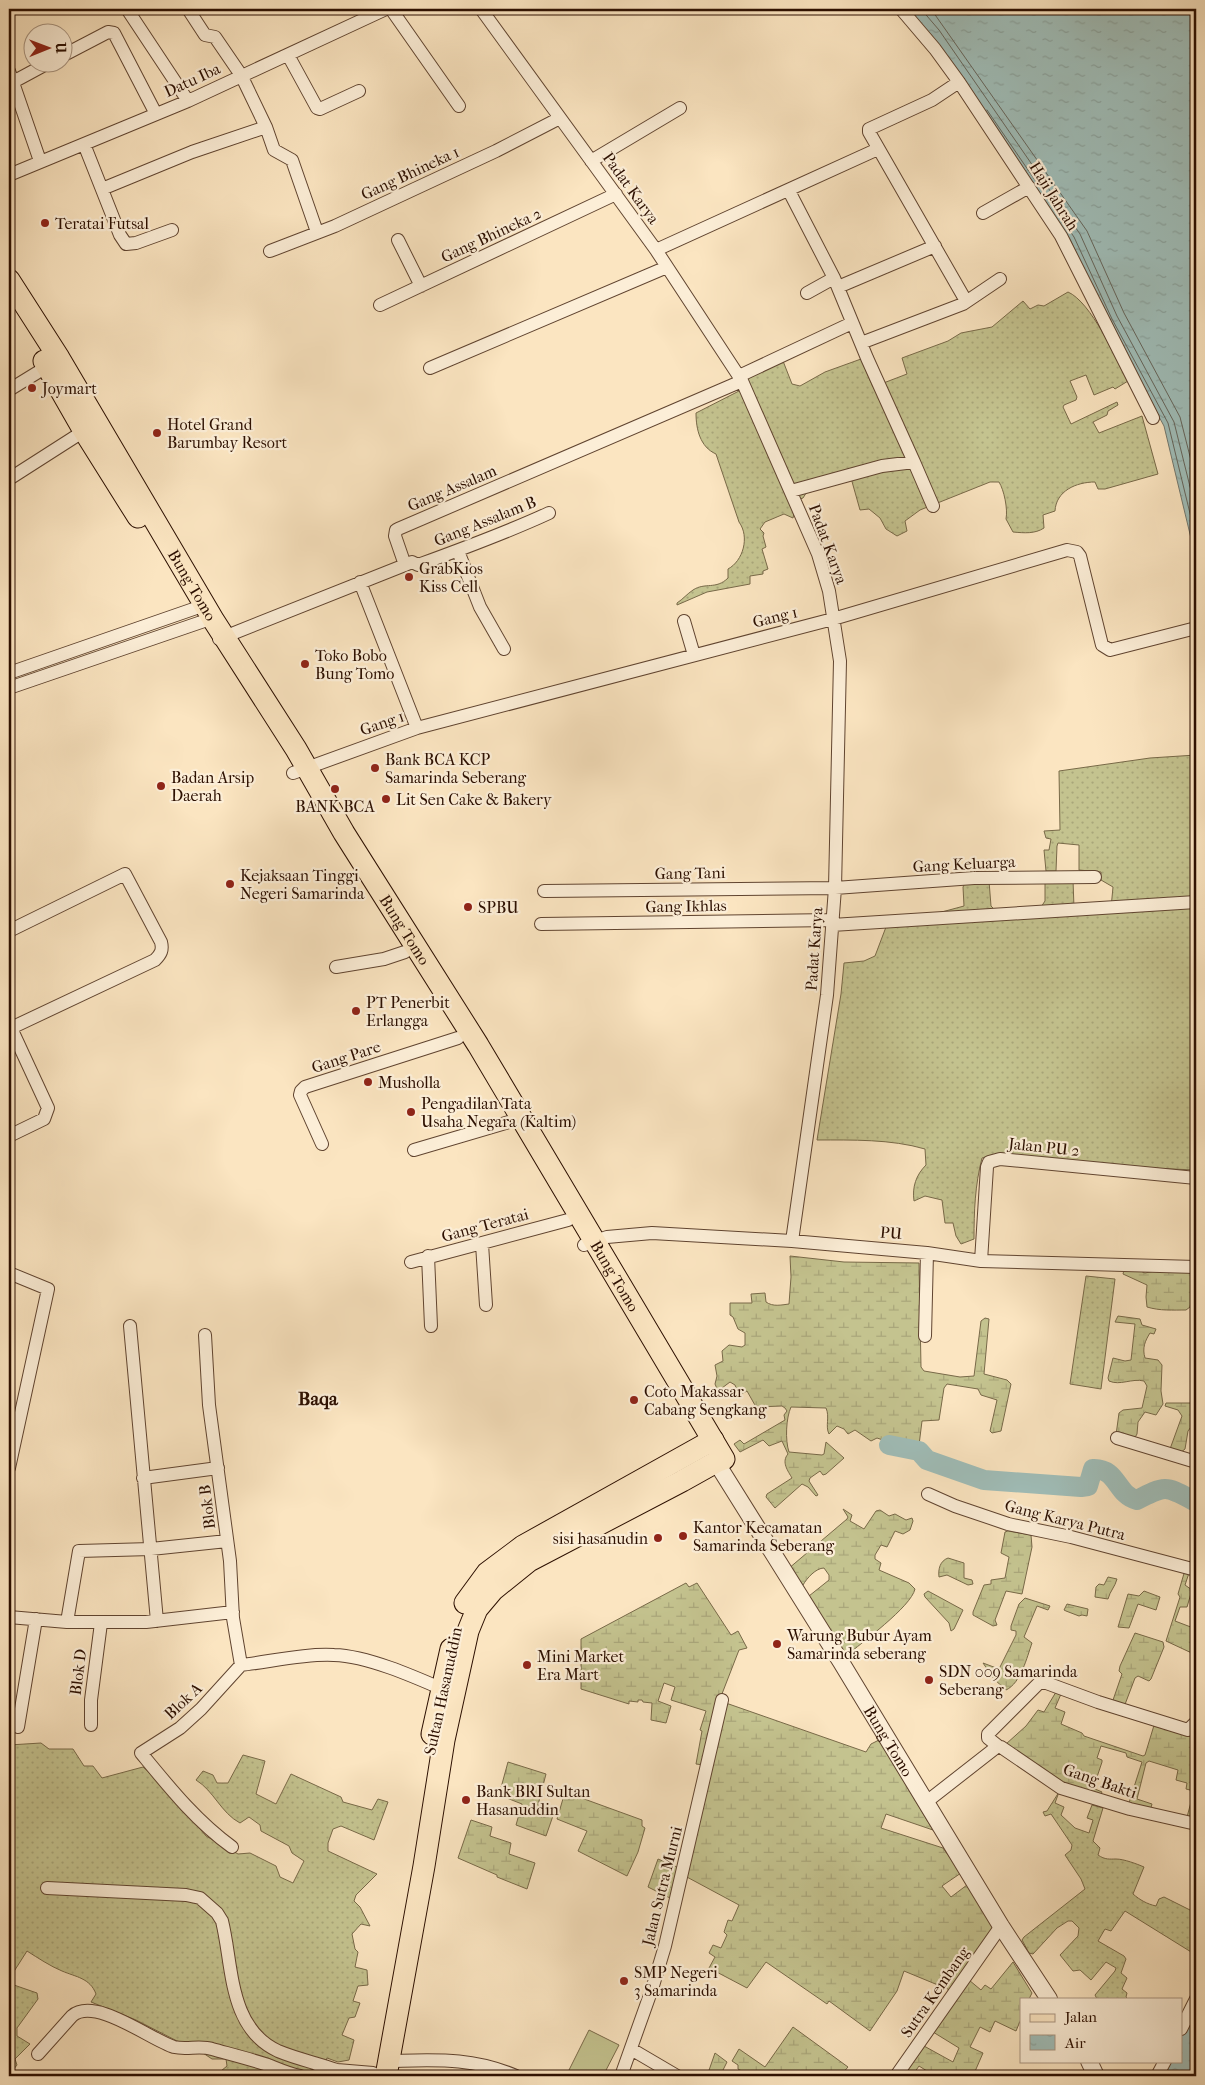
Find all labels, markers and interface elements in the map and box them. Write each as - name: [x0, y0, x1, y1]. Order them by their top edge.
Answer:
- north arrow: [22, 22, 72, 72]
- text: U: [52, 41, 69, 53]
- street label: Datu Iba: [161, 58, 224, 101]
- street label: Gang Bhineka 1: [358, 142, 462, 204]
- street label: Padat Karya: [599, 148, 664, 228]
- street label: Haji Jahrah: [1025, 158, 1083, 234]
- street label: Gang Bhineka 2: [438, 203, 544, 267]
- place label: Teratai Futsal: [55, 214, 149, 233]
- marker: Teratai Futsal: [39, 217, 51, 229]
- place label: Joymart: [40, 379, 97, 398]
- marker: Joymart: [26, 382, 38, 394]
- place label: Hotel Grand Barumbay Resort: [167, 415, 288, 452]
- marker: Hotel Grand Barumbay Resort: [151, 427, 163, 439]
- street label: Gang Assalam: [405, 460, 500, 515]
- street label: Gang Assalam B: [431, 492, 539, 550]
- street label: Padat Karya: [805, 501, 851, 587]
- street label: Bung Tomo: [164, 546, 221, 624]
- place label: GrabKios Kiss Cell: [419, 559, 483, 596]
- marker: GrabKios Kiss Cell: [403, 571, 415, 583]
- street label: Gang 1: [751, 602, 799, 632]
- place label: Toko Bobo Bung Tomo: [315, 646, 394, 683]
- marker: Toko Bobo Bung Tomo: [299, 658, 311, 670]
- street label: Gang 1: [357, 707, 407, 739]
- place label: Bank BCA KCP Samarinda Seberang: [385, 750, 527, 787]
- marker: Bank BCA KCP Samarinda Seberang: [369, 762, 381, 774]
- place label: Badan Arsip Daerah: [171, 768, 254, 805]
- marker: Badan Arsip Daerah: [155, 780, 167, 792]
- marker: BANK BCA: [329, 783, 341, 795]
- place label: Lit Sen Cake & Bakery: [396, 790, 552, 809]
- marker: Lit Sen Cake & Bakery: [380, 793, 392, 805]
- place label: BANK BCA: [295, 797, 375, 816]
- street label: Gang Keluarga: [912, 852, 1016, 876]
- street label: Gang Tani: [654, 863, 726, 883]
- place label: Kejaksaan Tinggi Negeri Samarinda: [240, 866, 365, 903]
- marker: Kejaksaan Tinggi Negeri Samarinda: [224, 878, 236, 890]
- street label: Bung Tomo: [376, 891, 434, 968]
- street label: Gang Ikhlas: [645, 896, 727, 916]
- place label: SPBU: [478, 898, 519, 917]
- marker: SPBU: [462, 901, 474, 913]
- street label: Padat Karya: [802, 906, 826, 992]
- place label: PT Penerbit Erlangga: [366, 993, 450, 1030]
- marker: PT Penerbit Erlangga: [350, 1005, 362, 1017]
- street label: Gang Pare: [309, 1037, 383, 1077]
- place label: Musholla: [378, 1073, 441, 1092]
- marker: Musholla: [362, 1076, 374, 1088]
- place label: Pengadilan Tata Usaha Negara (Kaltim): [421, 1094, 576, 1131]
- marker: Pengadilan Tata Usaha Negara (Kaltim): [405, 1106, 417, 1118]
- street label: Jalan PU 2: [1006, 1134, 1080, 1160]
- street label: Gang Teratai: [439, 1204, 531, 1246]
- street label: PU: [879, 1223, 903, 1243]
- street label: Bung Tomo: [587, 1237, 644, 1315]
- place label: Coto Makassar Cabang Sengkang: [644, 1382, 767, 1419]
- district label: Baqa: [298, 1388, 339, 1410]
- marker: Coto Makassar Cabang Sengkang: [628, 1394, 640, 1406]
- street label: Blok B: [195, 1484, 219, 1530]
- street label: Gang Karya Putra: [1003, 1496, 1128, 1544]
- place label: Kantor Kecamatan Samarinda Seberang: [693, 1518, 835, 1555]
- place label: sisi hasanudin: [553, 1529, 649, 1548]
- marker: Kantor Kecamatan Samarinda Seberang: [677, 1530, 689, 1542]
- marker: sisi hasanudin: [652, 1532, 664, 1544]
- street label: Sultan Hasanuddin: [420, 1625, 466, 1757]
- place label: Warung Bubur Ayam Samarinda seberang: [786, 1626, 933, 1663]
- marker: Warung Bubur Ayam Samarinda seberang: [771, 1638, 783, 1650]
- place label: Mini Market Era Mart: [537, 1647, 624, 1684]
- street label: Blok D: [66, 1648, 90, 1696]
- marker: Mini Market Era Mart: [521, 1659, 533, 1671]
- place label: SDN 009 Samarinda Seberang: [939, 1662, 1078, 1699]
- marker: SDN 009 Samarinda Seberang: [923, 1674, 935, 1686]
- street label: Blok A: [160, 1678, 206, 1723]
- street label: Bung Tomo: [860, 1702, 917, 1780]
- street label: Gang Bakti: [1061, 1760, 1140, 1803]
- place label: Bank BRI Sultan Hasanuddin: [476, 1782, 591, 1819]
- marker: Bank BRI Sultan Hasanuddin: [460, 1794, 472, 1806]
- street label: Jalan Sutra Murni: [637, 1824, 686, 1950]
- street label: Sutra Kembang: [897, 1942, 974, 2041]
- place label: SMP Negeri 3 Samarinda: [634, 1963, 718, 2000]
- marker: SMP Negeri 3 Samarinda: [618, 1975, 630, 1987]
- legend: [1020, 1998, 1182, 2062]
- text: Jalan: [1064, 2008, 1097, 2026]
- text: Air: [1064, 2034, 1086, 2052]

